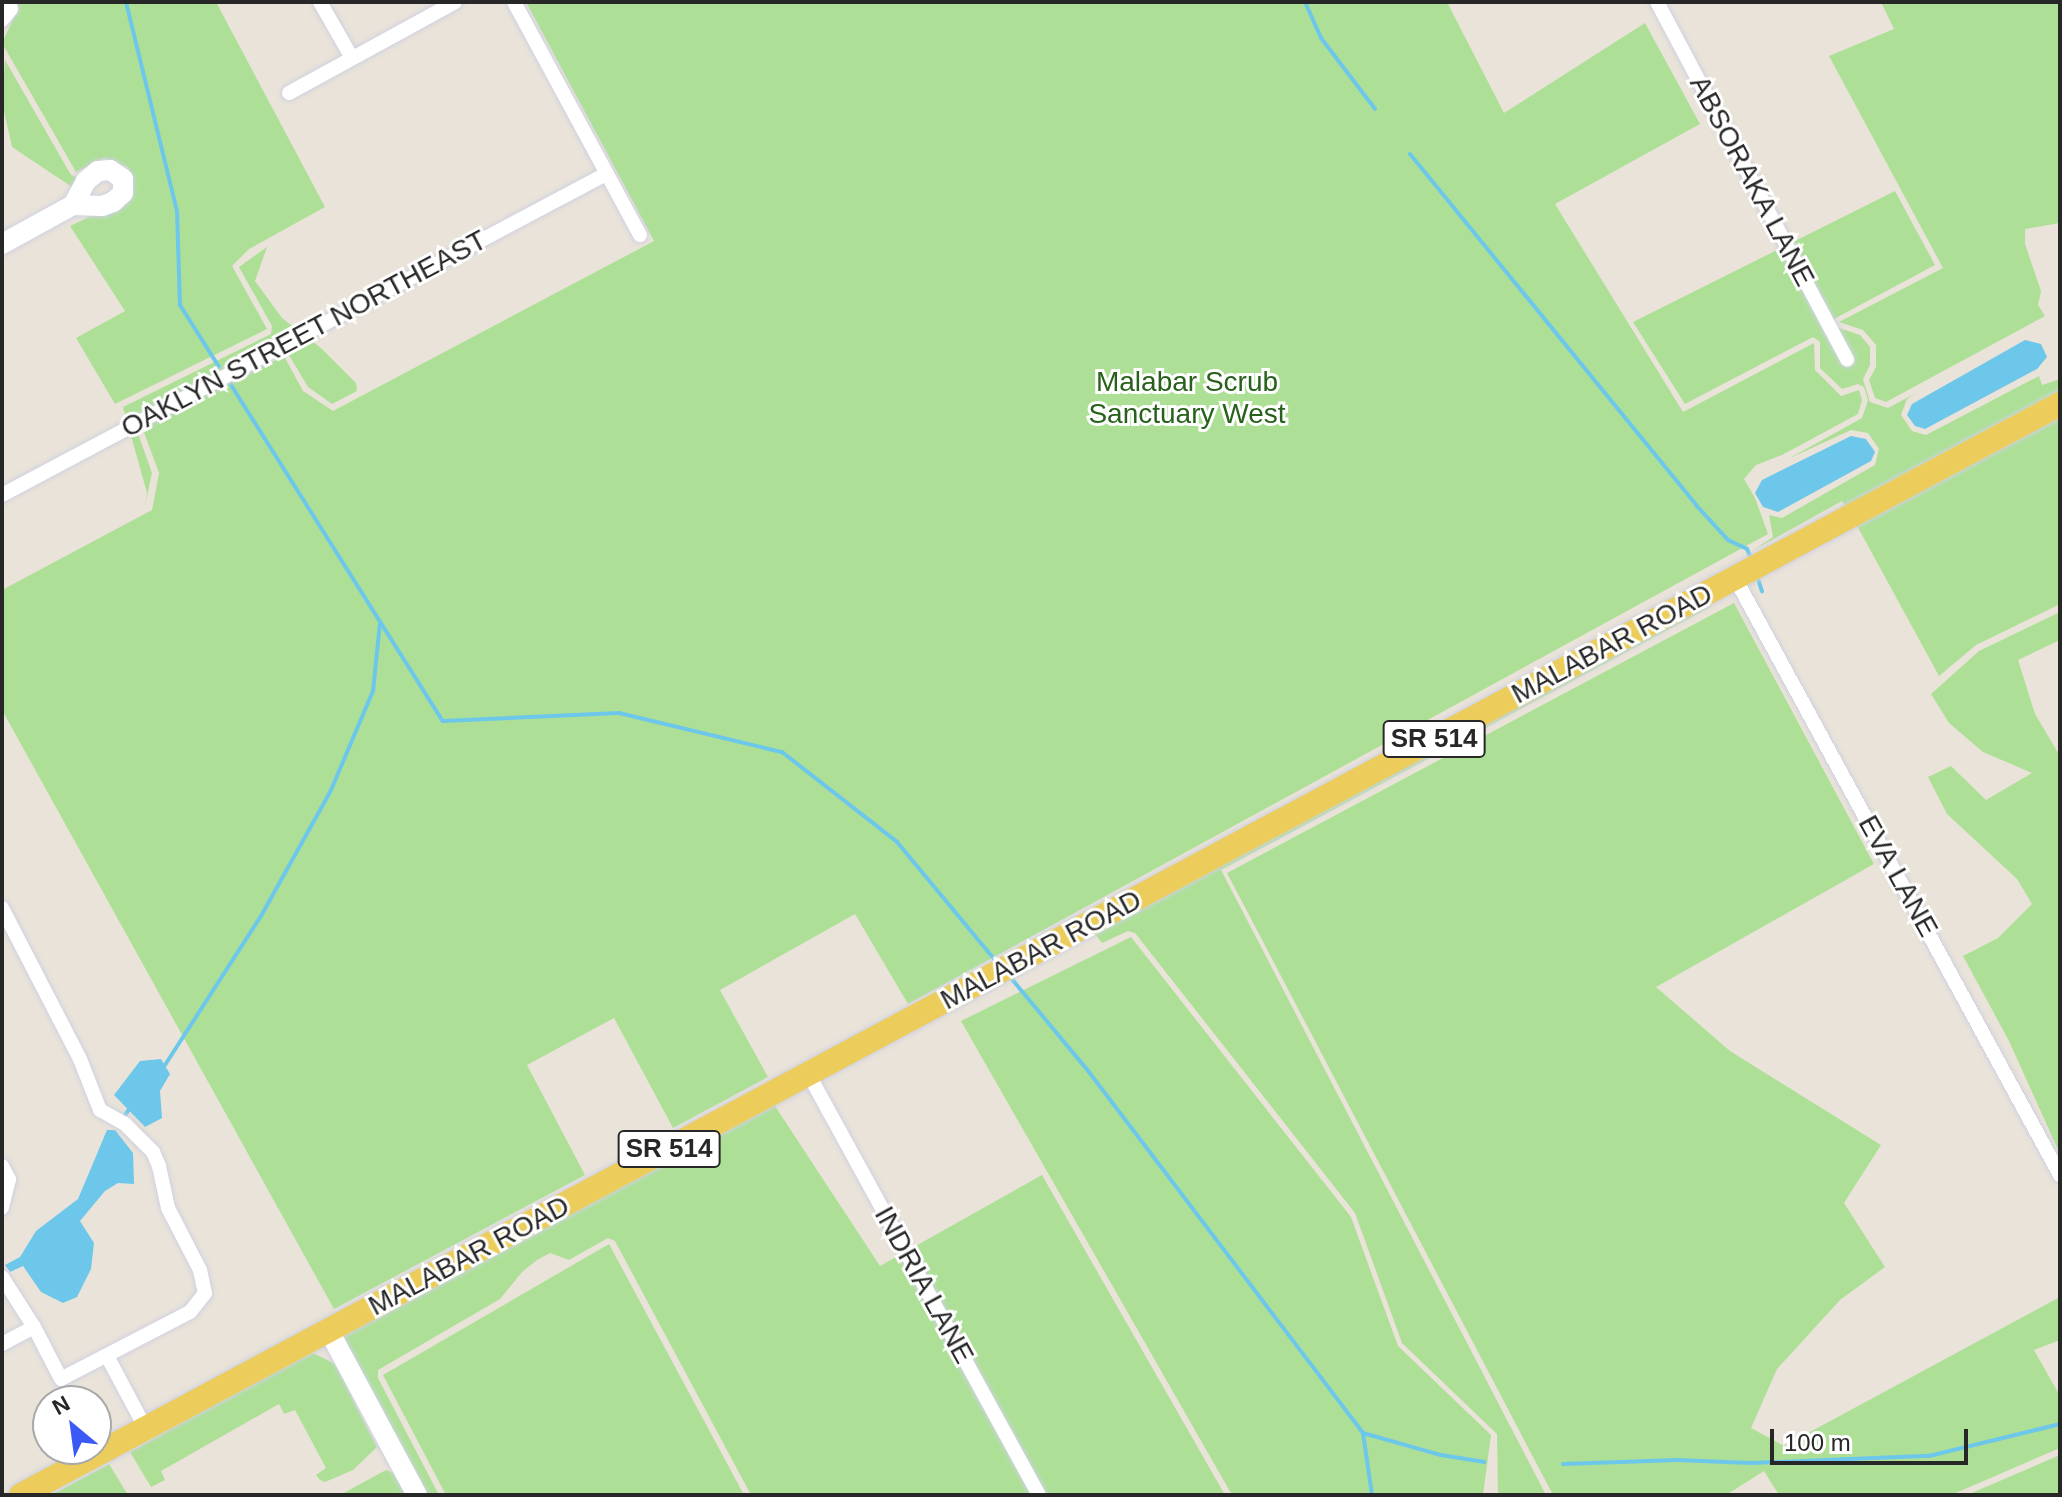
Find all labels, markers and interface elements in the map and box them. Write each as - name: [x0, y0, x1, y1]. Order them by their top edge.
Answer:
- street label: ABSORAKA LANE: [1682, 69, 1822, 293]
- street label: OAKLYN STREET NORTHEAST: [115, 223, 493, 445]
- park label: Malabar Scrub Sanctuary West: [1088, 365, 1286, 431]
- street label: MALABAR ROAD: [1506, 577, 1718, 711]
- road number: SR 514: [1382, 717, 1486, 761]
- street label: EVA LANE: [1851, 809, 1945, 943]
- street label: MALABAR ROAD: [935, 883, 1147, 1017]
- road number: SR 514: [617, 1127, 721, 1171]
- street label: MALABAR ROAD: [363, 1189, 575, 1323]
- street label: INDRIA LANE: [867, 1200, 981, 1370]
- north arrow: [32, 1385, 112, 1465]
- text: N: [48, 1391, 74, 1420]
- scale bar: [1774, 1413, 1972, 1463]
- text: 100 m: [1784, 1429, 1851, 1456]

